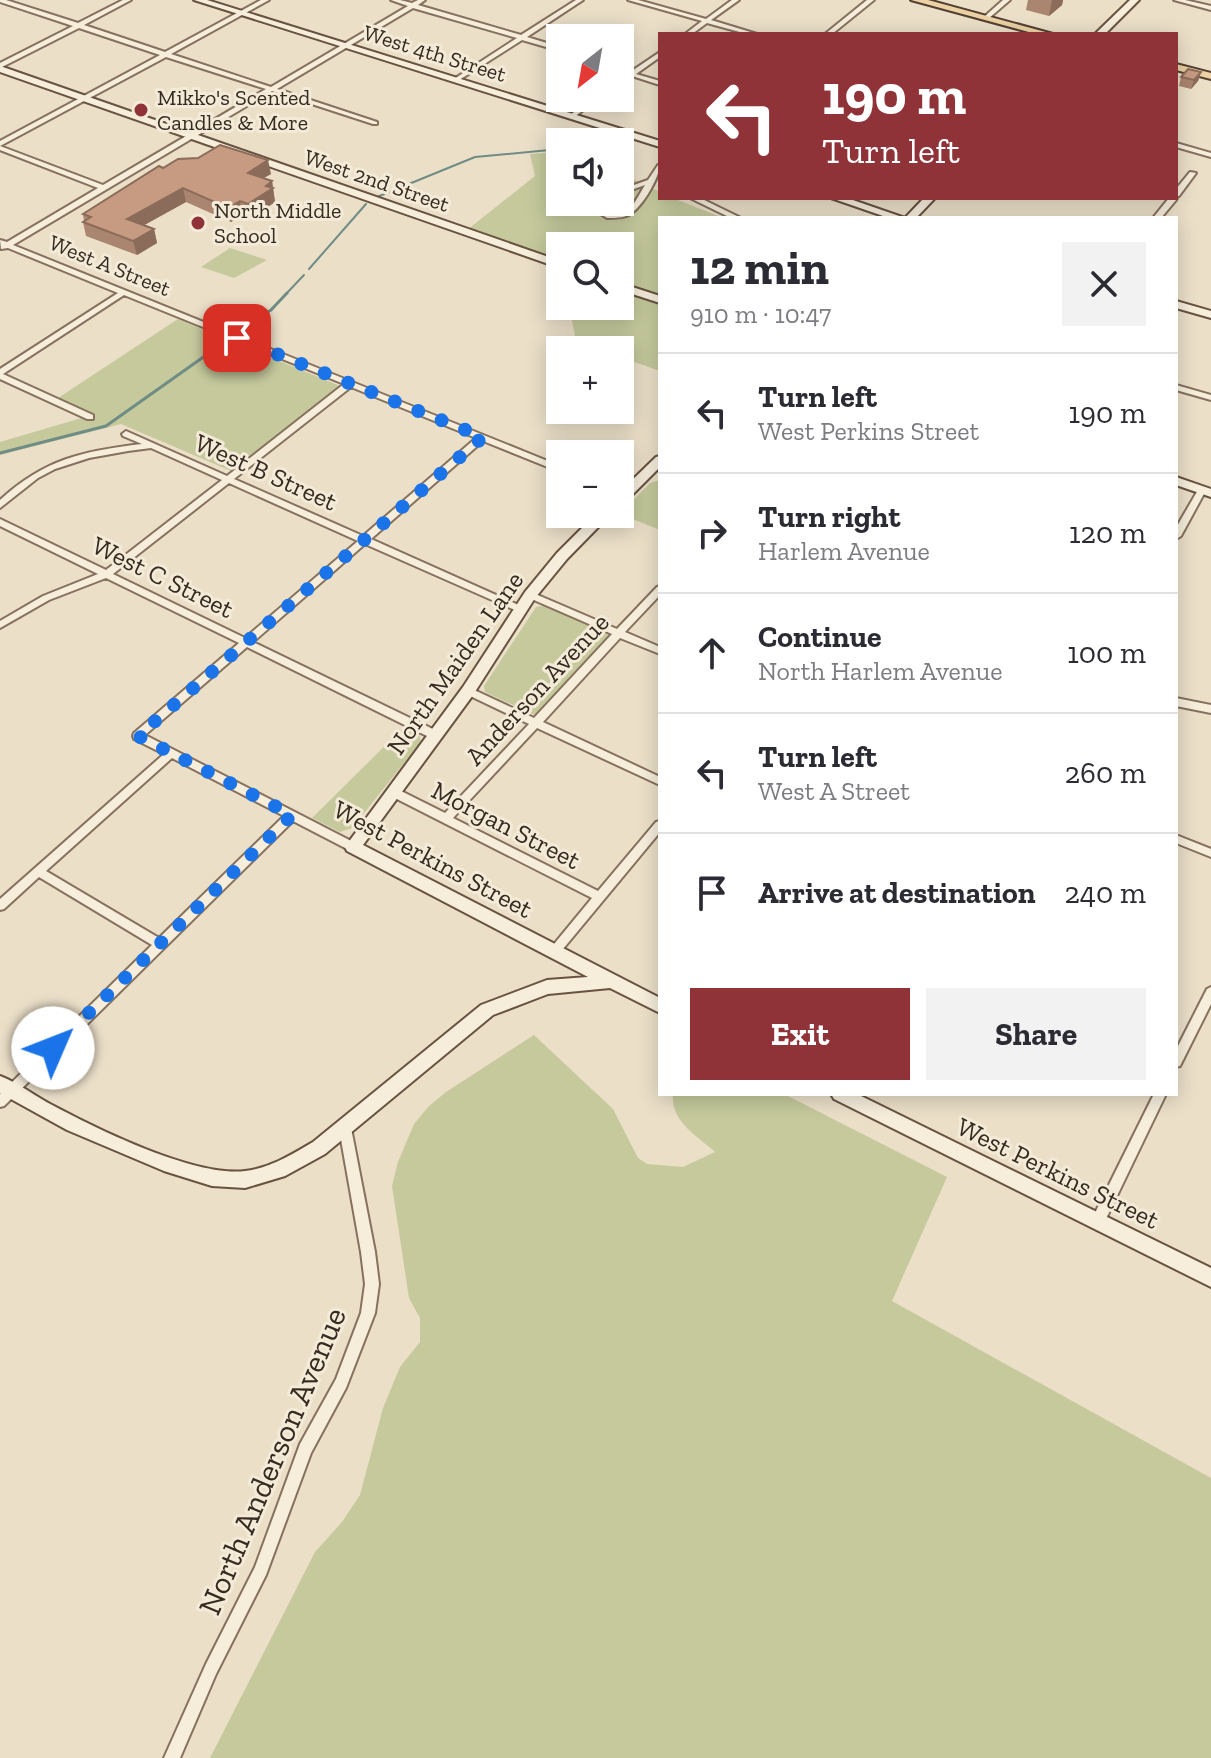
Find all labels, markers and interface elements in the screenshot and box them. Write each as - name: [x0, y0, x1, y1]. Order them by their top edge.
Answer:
- street label: West 4th Street: [360, 19, 510, 88]
- north arrow: [546, 24, 634, 112]
- map controls: [546, 24, 634, 528]
- text: 190 m: [822, 61, 966, 128]
- icon: left: [690, 64, 794, 168]
- place label: Mikko's Scented Candles & More: [157, 84, 310, 136]
- marker: Mikko's Scented Candles & More: [132, 101, 150, 119]
- button: sound: [546, 128, 634, 216]
- text: Turn left: [822, 129, 960, 172]
- street label: West 2nd Street: [301, 143, 454, 218]
- place label: North Middle School: [214, 197, 341, 249]
- marker: North Middle School: [189, 214, 207, 232]
- street label: West A Street: [45, 229, 175, 302]
- button: search: [546, 232, 634, 320]
- text: 12 min: [690, 239, 829, 296]
- button: close: [1062, 242, 1146, 326]
- text: 910 m · 10:47: [690, 298, 831, 330]
- pin: [203, 304, 271, 372]
- icon: arrive: [215, 316, 259, 360]
- button: +: [546, 336, 634, 424]
- text: Turn left: [758, 379, 877, 415]
- icon: left: [690, 391, 734, 435]
- text: 190 m: [1069, 395, 1146, 431]
- text: West Perkins Street: [758, 415, 979, 447]
- street label: West B Street: [190, 426, 342, 518]
- button: −: [546, 440, 634, 528]
- text: Turn right: [758, 499, 900, 535]
- icon: right: [690, 511, 734, 555]
- text: 120 m: [1069, 515, 1146, 551]
- street label: West C Street: [87, 529, 239, 625]
- text: Harlem Avenue: [758, 535, 930, 567]
- street label: North Maiden Lane: [380, 565, 530, 761]
- street label: Anderson Avenue: [458, 606, 616, 772]
- text: Continue: [758, 619, 882, 655]
- icon: ahead: [690, 631, 734, 675]
- text: 100 m: [1067, 635, 1146, 671]
- text: North Harlem Avenue: [758, 655, 1002, 687]
- text: Turn left: [758, 739, 877, 775]
- icon: left: [690, 751, 734, 795]
- text: 260 m: [1065, 755, 1146, 791]
- street label: Morgan Street: [426, 774, 586, 876]
- text: West A Street: [758, 775, 910, 807]
- street label: West Perkins Street: [328, 793, 538, 925]
- icon: arrive: [690, 871, 734, 915]
- text: Arrive at destination: [758, 875, 1035, 911]
- text: 240 m: [1064, 875, 1146, 911]
- button: Exit: [690, 988, 910, 1080]
- button: Share: [926, 988, 1146, 1080]
- position arrow: [11, 1006, 95, 1090]
- street label: West Perkins Street: [952, 1110, 1165, 1236]
- street label: North Anderson Avenue: [190, 1302, 354, 1620]

